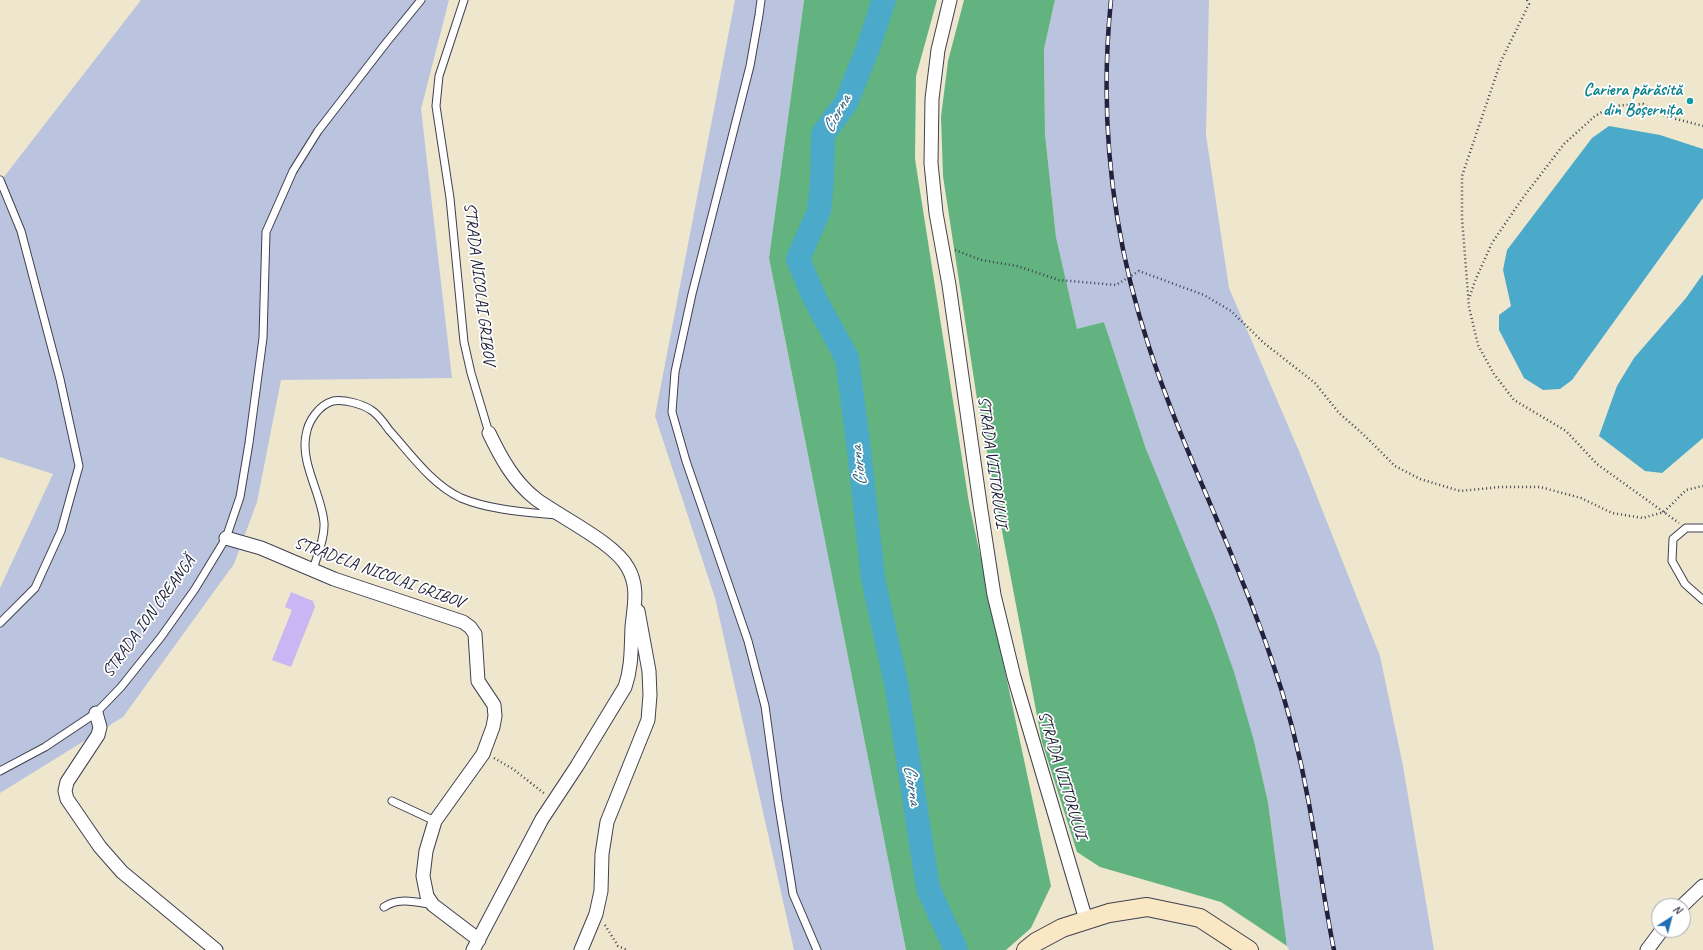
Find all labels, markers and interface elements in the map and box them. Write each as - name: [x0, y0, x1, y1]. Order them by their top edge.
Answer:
- place label: Cariera părăsită din Boșernița: [1584, 81, 1682, 121]
- water label: Ciorna: [818, 91, 856, 137]
- marker: Cariera părăsită din Boșernița: [1685, 96, 1695, 106]
- street label: STRADA NICOLAI GRIBOV: [459, 202, 499, 366]
- street label: STRADA VIITORULUI: [973, 395, 1011, 529]
- water label: Ciorna: [846, 445, 872, 487]
- street label: STRADELA NICOLAI GRIBOV: [291, 533, 467, 613]
- street label: STRADA ION CREANGĂ: [98, 552, 200, 682]
- street label: STRADA VIITORULUI: [1033, 709, 1091, 841]
- water label: Ciorna: [898, 763, 926, 807]
- north arrow: [1651, 898, 1691, 938]
- text: N: [1671, 901, 1684, 917]

